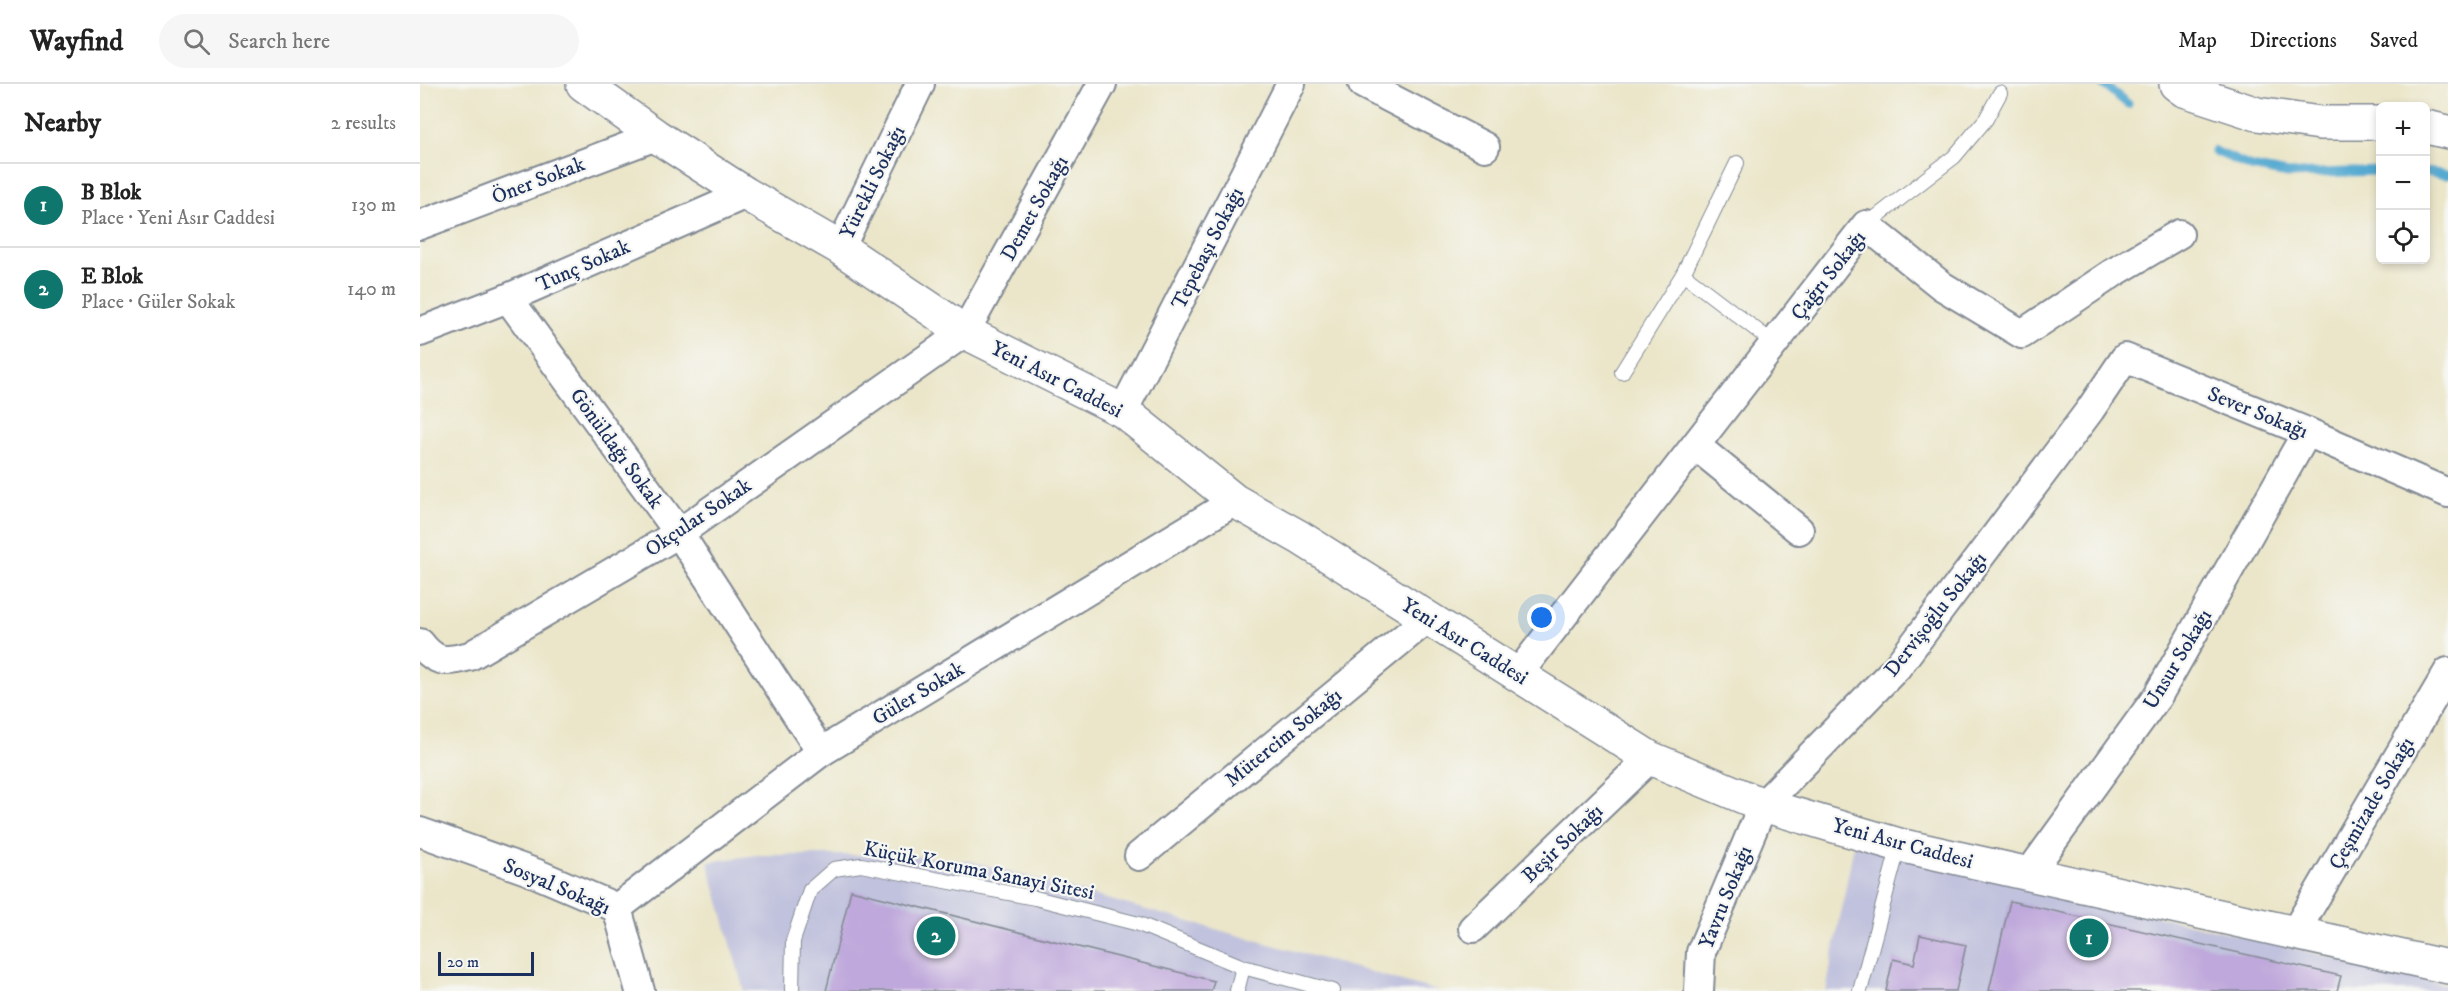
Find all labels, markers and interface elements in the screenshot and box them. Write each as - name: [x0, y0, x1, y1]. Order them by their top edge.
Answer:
- search box: [159, 14, 579, 68]
- text: Wayfind: [30, 24, 123, 59]
- icon: search: [180, 25, 213, 58]
- text: Search here: [228, 28, 330, 55]
- text: Map: [2178, 28, 2217, 54]
- text: Directions: [2250, 28, 2337, 54]
- text: Saved: [2370, 28, 2418, 54]
- map controls: [2376, 102, 2430, 264]
- button: +: [2376, 102, 2430, 156]
- text: Nearby: [24, 107, 101, 140]
- text: 2 results: [331, 111, 396, 136]
- street label: Yürekli Sokağı: [834, 122, 911, 243]
- street label: Öner Sokak: [488, 150, 589, 211]
- street label: Demet Sokağı: [995, 151, 1074, 266]
- button: −: [2376, 156, 2430, 210]
- text: B Blok: [81, 179, 142, 206]
- street label: Tepebaşı Sokağı: [1166, 183, 1250, 314]
- text: 1: [40, 193, 47, 218]
- text: 130 m: [351, 193, 396, 218]
- text: Place · Yeni Asır Caddesi: [81, 206, 275, 231]
- button: locate: [2376, 210, 2430, 264]
- street label: Çağrı Sokağı: [1786, 225, 1872, 326]
- street label: Tunç Sokak: [533, 233, 635, 298]
- text: E Blok: [81, 263, 143, 290]
- text: 2: [39, 277, 48, 302]
- text: 140 m: [347, 277, 396, 302]
- text: Place · Güler Sokak: [81, 290, 235, 315]
- street label: Yeni Asır Caddesi: [986, 335, 1127, 424]
- street label: Sever Sokağı: [2204, 381, 2312, 445]
- street label: Gönüldağı Sokak: [564, 383, 669, 514]
- street label: Okçular Sokak: [640, 472, 757, 563]
- street label: Dervişoğlu Sokağı: [1879, 547, 1993, 682]
- street label: Yeni Asır Caddesi: [1396, 593, 1533, 691]
- your location: [1527, 603, 1556, 632]
- street label: Unsur Sokağı: [2138, 605, 2218, 714]
- street label: Güler Sokak: [868, 656, 970, 732]
- street label: Mütercim Sokağı: [1220, 683, 1347, 793]
- street label: Çeşmizade Sokağı: [2323, 733, 2420, 874]
- street label: Beşir Sokağı: [1517, 799, 1609, 889]
- street label: Yeni Asır Caddesi: [1830, 813, 1976, 875]
- street label: Küçük Koruma Sanayi Sitesi: [861, 836, 1096, 906]
- street label: Yavru Sokağı: [1694, 842, 1758, 953]
- street label: Sosyal Sokağı: [499, 853, 614, 921]
- pin: 2: [916, 914, 956, 958]
- pin: 1: [2070, 916, 2108, 960]
- scale bar: [438, 949, 534, 976]
- text: 20 m: [447, 952, 479, 972]

